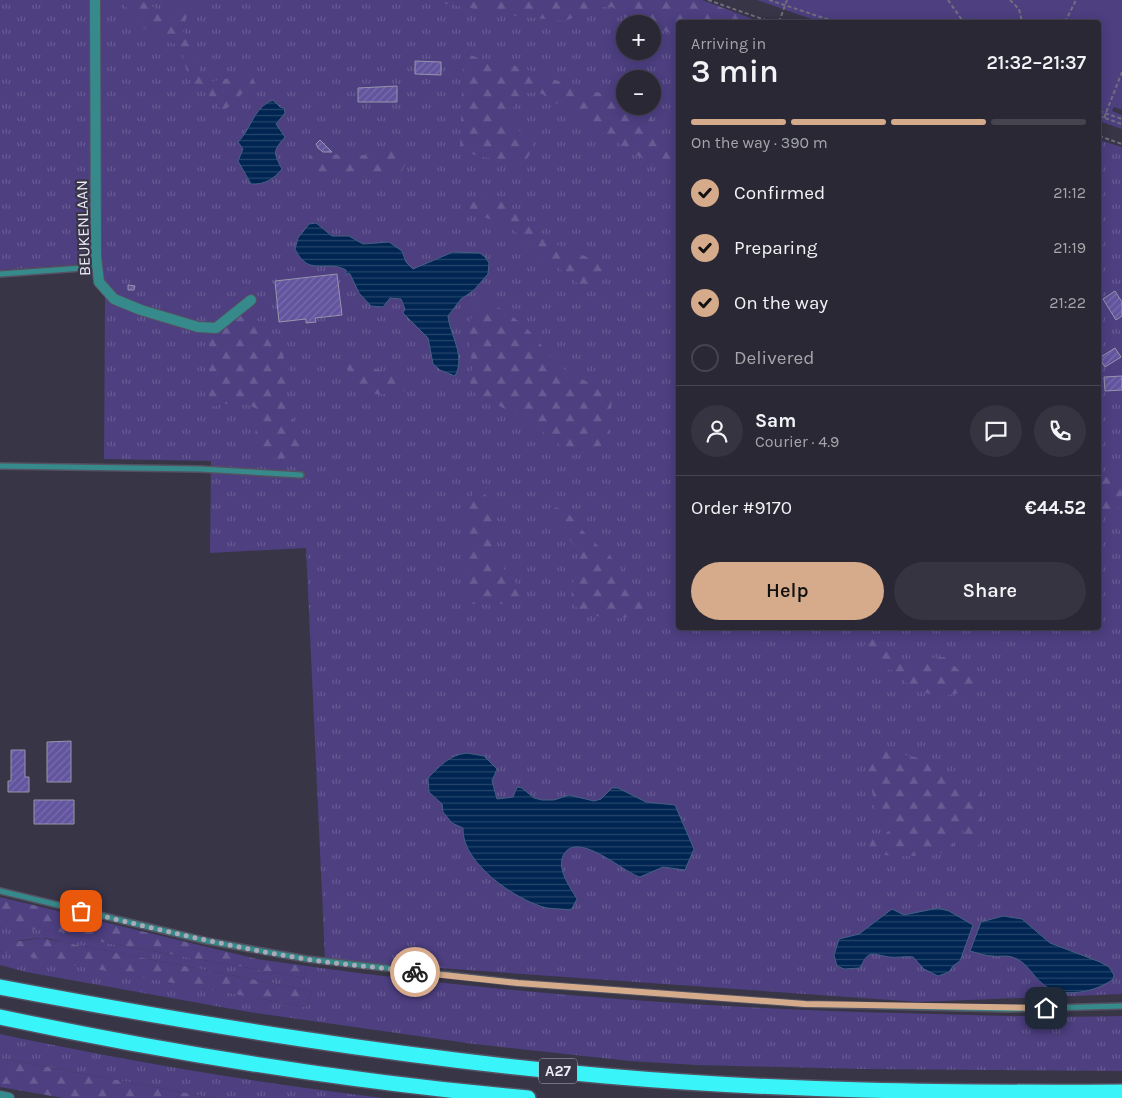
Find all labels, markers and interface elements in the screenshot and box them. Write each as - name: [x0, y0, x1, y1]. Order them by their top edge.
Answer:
- map controls: [616, 15, 661, 115]
- button: +: [616, 15, 661, 60]
- text: Arriving in: [691, 34, 766, 53]
- text: 21:32–21:37: [986, 52, 1086, 74]
- text: 3 min: [691, 53, 779, 90]
- button: −: [616, 70, 661, 115]
- text: On the way · 390 m: [691, 133, 828, 152]
- icon: check: [691, 179, 719, 207]
- street label: BEUKENLAAN: [72, 180, 94, 276]
- text: Confirmed: [734, 182, 825, 204]
- text: 21:12: [1053, 183, 1086, 202]
- icon: check: [691, 234, 719, 262]
- text: Preparing: [734, 237, 817, 259]
- text: 21:19: [1053, 238, 1086, 257]
- icon: check: [691, 289, 719, 317]
- text: On the way: [734, 292, 828, 314]
- text: 21:22: [1049, 293, 1086, 312]
- text: Delivered: [734, 347, 814, 369]
- button: person: [691, 405, 743, 457]
- button: chat: [970, 405, 1022, 457]
- button: phone: [1034, 405, 1086, 457]
- text: Sam: [755, 410, 796, 432]
- text: Courier · 4.9: [755, 432, 839, 451]
- text: Order #9170: [691, 497, 792, 519]
- text: €44.52: [1025, 497, 1086, 519]
- button: Help: [691, 562, 884, 620]
- button: Share: [894, 562, 1086, 620]
- pin: [60, 890, 102, 932]
- icon: bag: [67, 897, 95, 925]
- courier: [390, 947, 440, 997]
- icon: bike: [401, 958, 429, 986]
- pin: [1025, 987, 1067, 1029]
- icon: home: [1032, 994, 1060, 1022]
- road number: A27: [539, 1058, 577, 1084]

